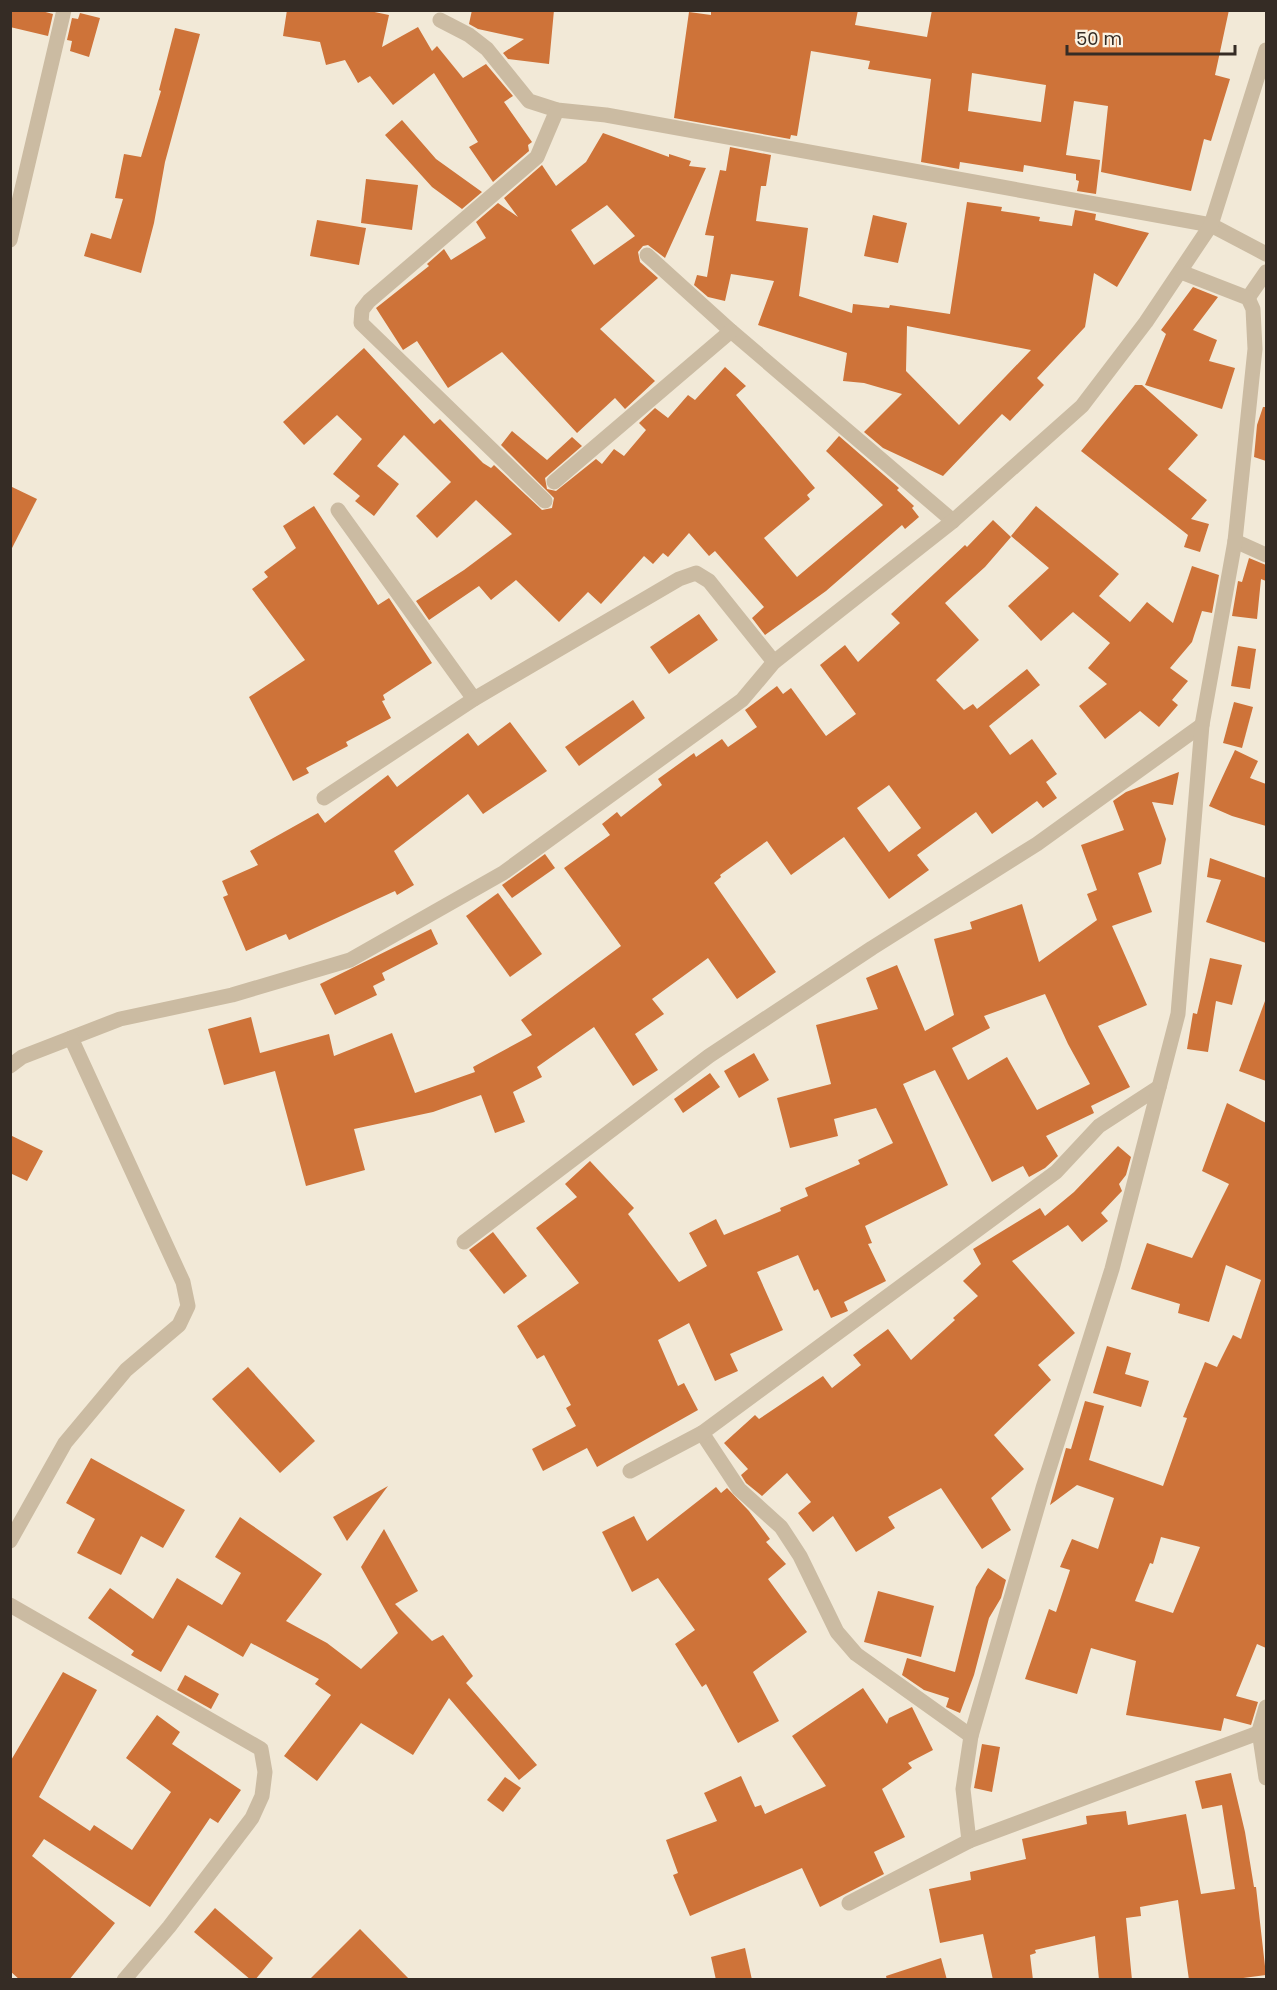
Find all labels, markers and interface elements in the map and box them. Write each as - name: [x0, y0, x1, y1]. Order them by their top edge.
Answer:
- scale bar: [1067, 18, 1235, 56]
- text: 50 m: [1076, 26, 1122, 51]

